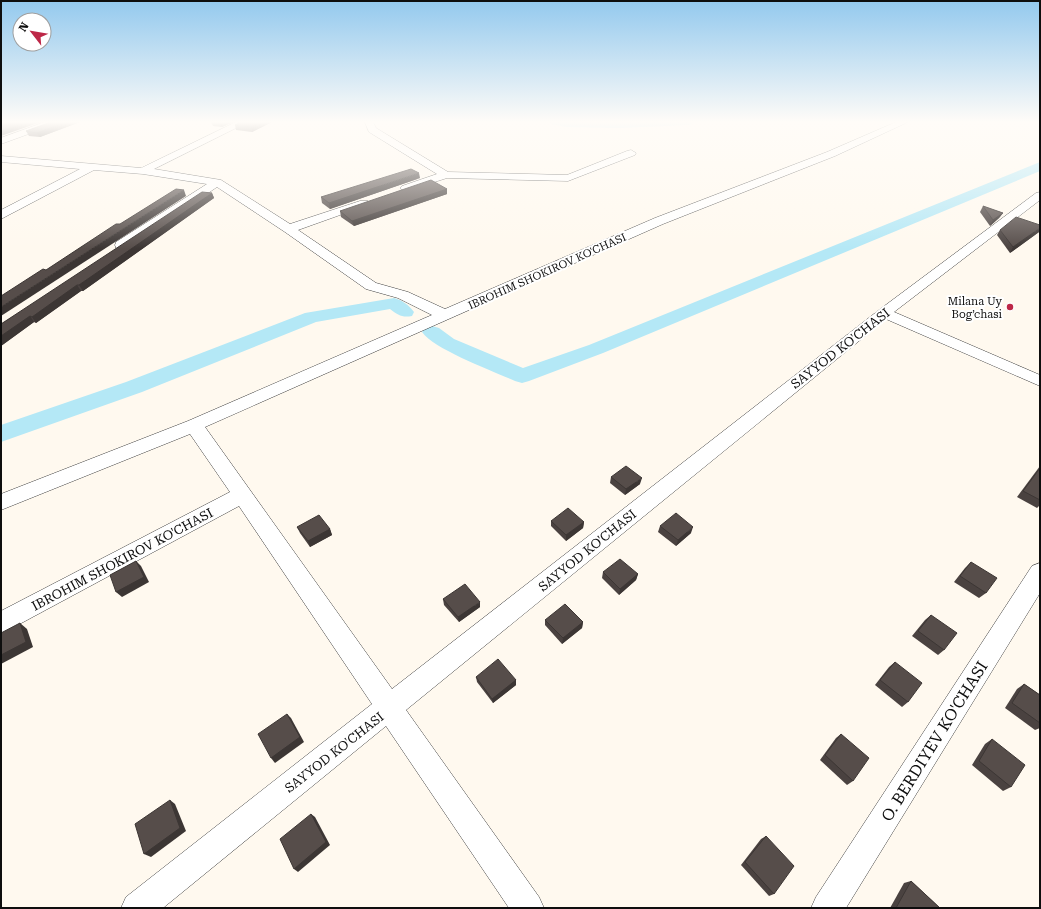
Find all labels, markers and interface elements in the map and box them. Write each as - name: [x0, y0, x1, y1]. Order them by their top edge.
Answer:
- north arrow: [12, 12, 52, 52]
- text: N: [16, 20, 32, 34]
- street label: IBROHIM SHOKIROV KO'CHASI: [466, 231, 628, 312]
- place label: Milana Uy Bog’chasi: [948, 295, 1002, 321]
- marker: Milana Uy Bog’chasi: [1005, 302, 1015, 312]
- street label: SAYYOD KO'CHASI: [788, 305, 893, 392]
- street label: IBROHIM SHOKIROV KO'CHASI: [29, 505, 215, 614]
- street label: SAYYOD KO'CHASI: [535, 506, 639, 594]
- street label: O. BERDIYEV KO'CHASI: [877, 658, 992, 825]
- street label: SAYYOD KO'CHASI: [282, 709, 387, 796]

